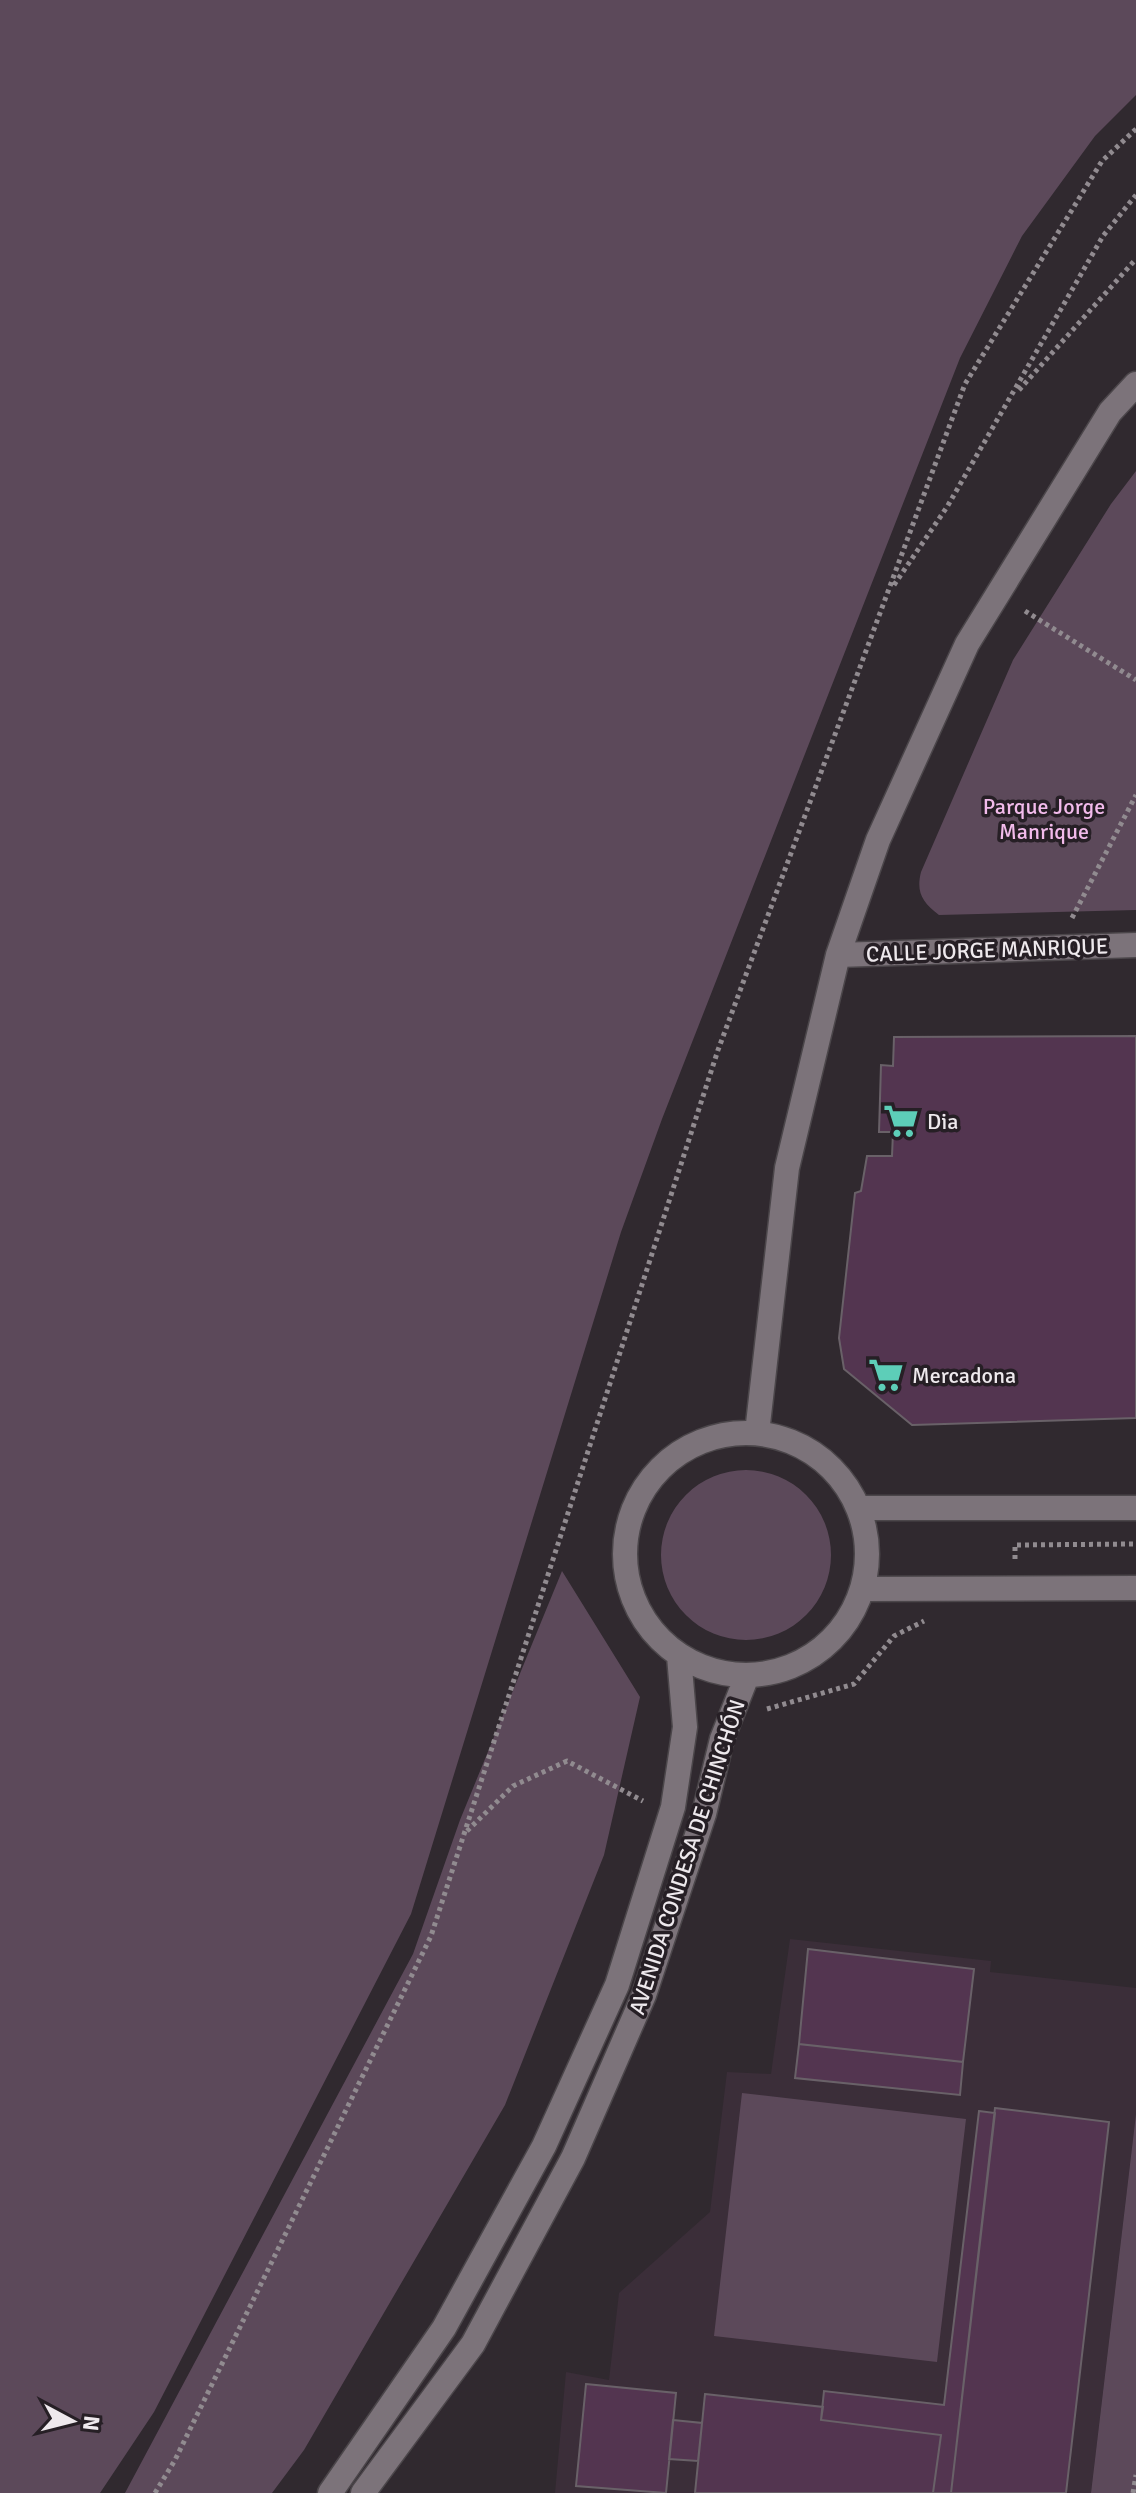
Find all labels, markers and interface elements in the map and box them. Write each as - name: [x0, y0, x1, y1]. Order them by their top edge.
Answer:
- park label: Parque Jorge Manrique: [983, 793, 1105, 845]
- street label: CALLE JORGE MANRIQUE: [865, 932, 1109, 968]
- supermarket icon: Dia: [882, 1102, 920, 1140]
- place label: Dia: [927, 1108, 958, 1135]
- supermarket icon: Mercadona: [867, 1356, 905, 1394]
- place label: Mercadona: [912, 1362, 1016, 1389]
- street label: AVENIDA CONDESA DE CHINCHÓN: [623, 1696, 751, 2018]
- north arrow: [32, 2381, 112, 2461]
- text: N: [77, 2414, 106, 2433]

